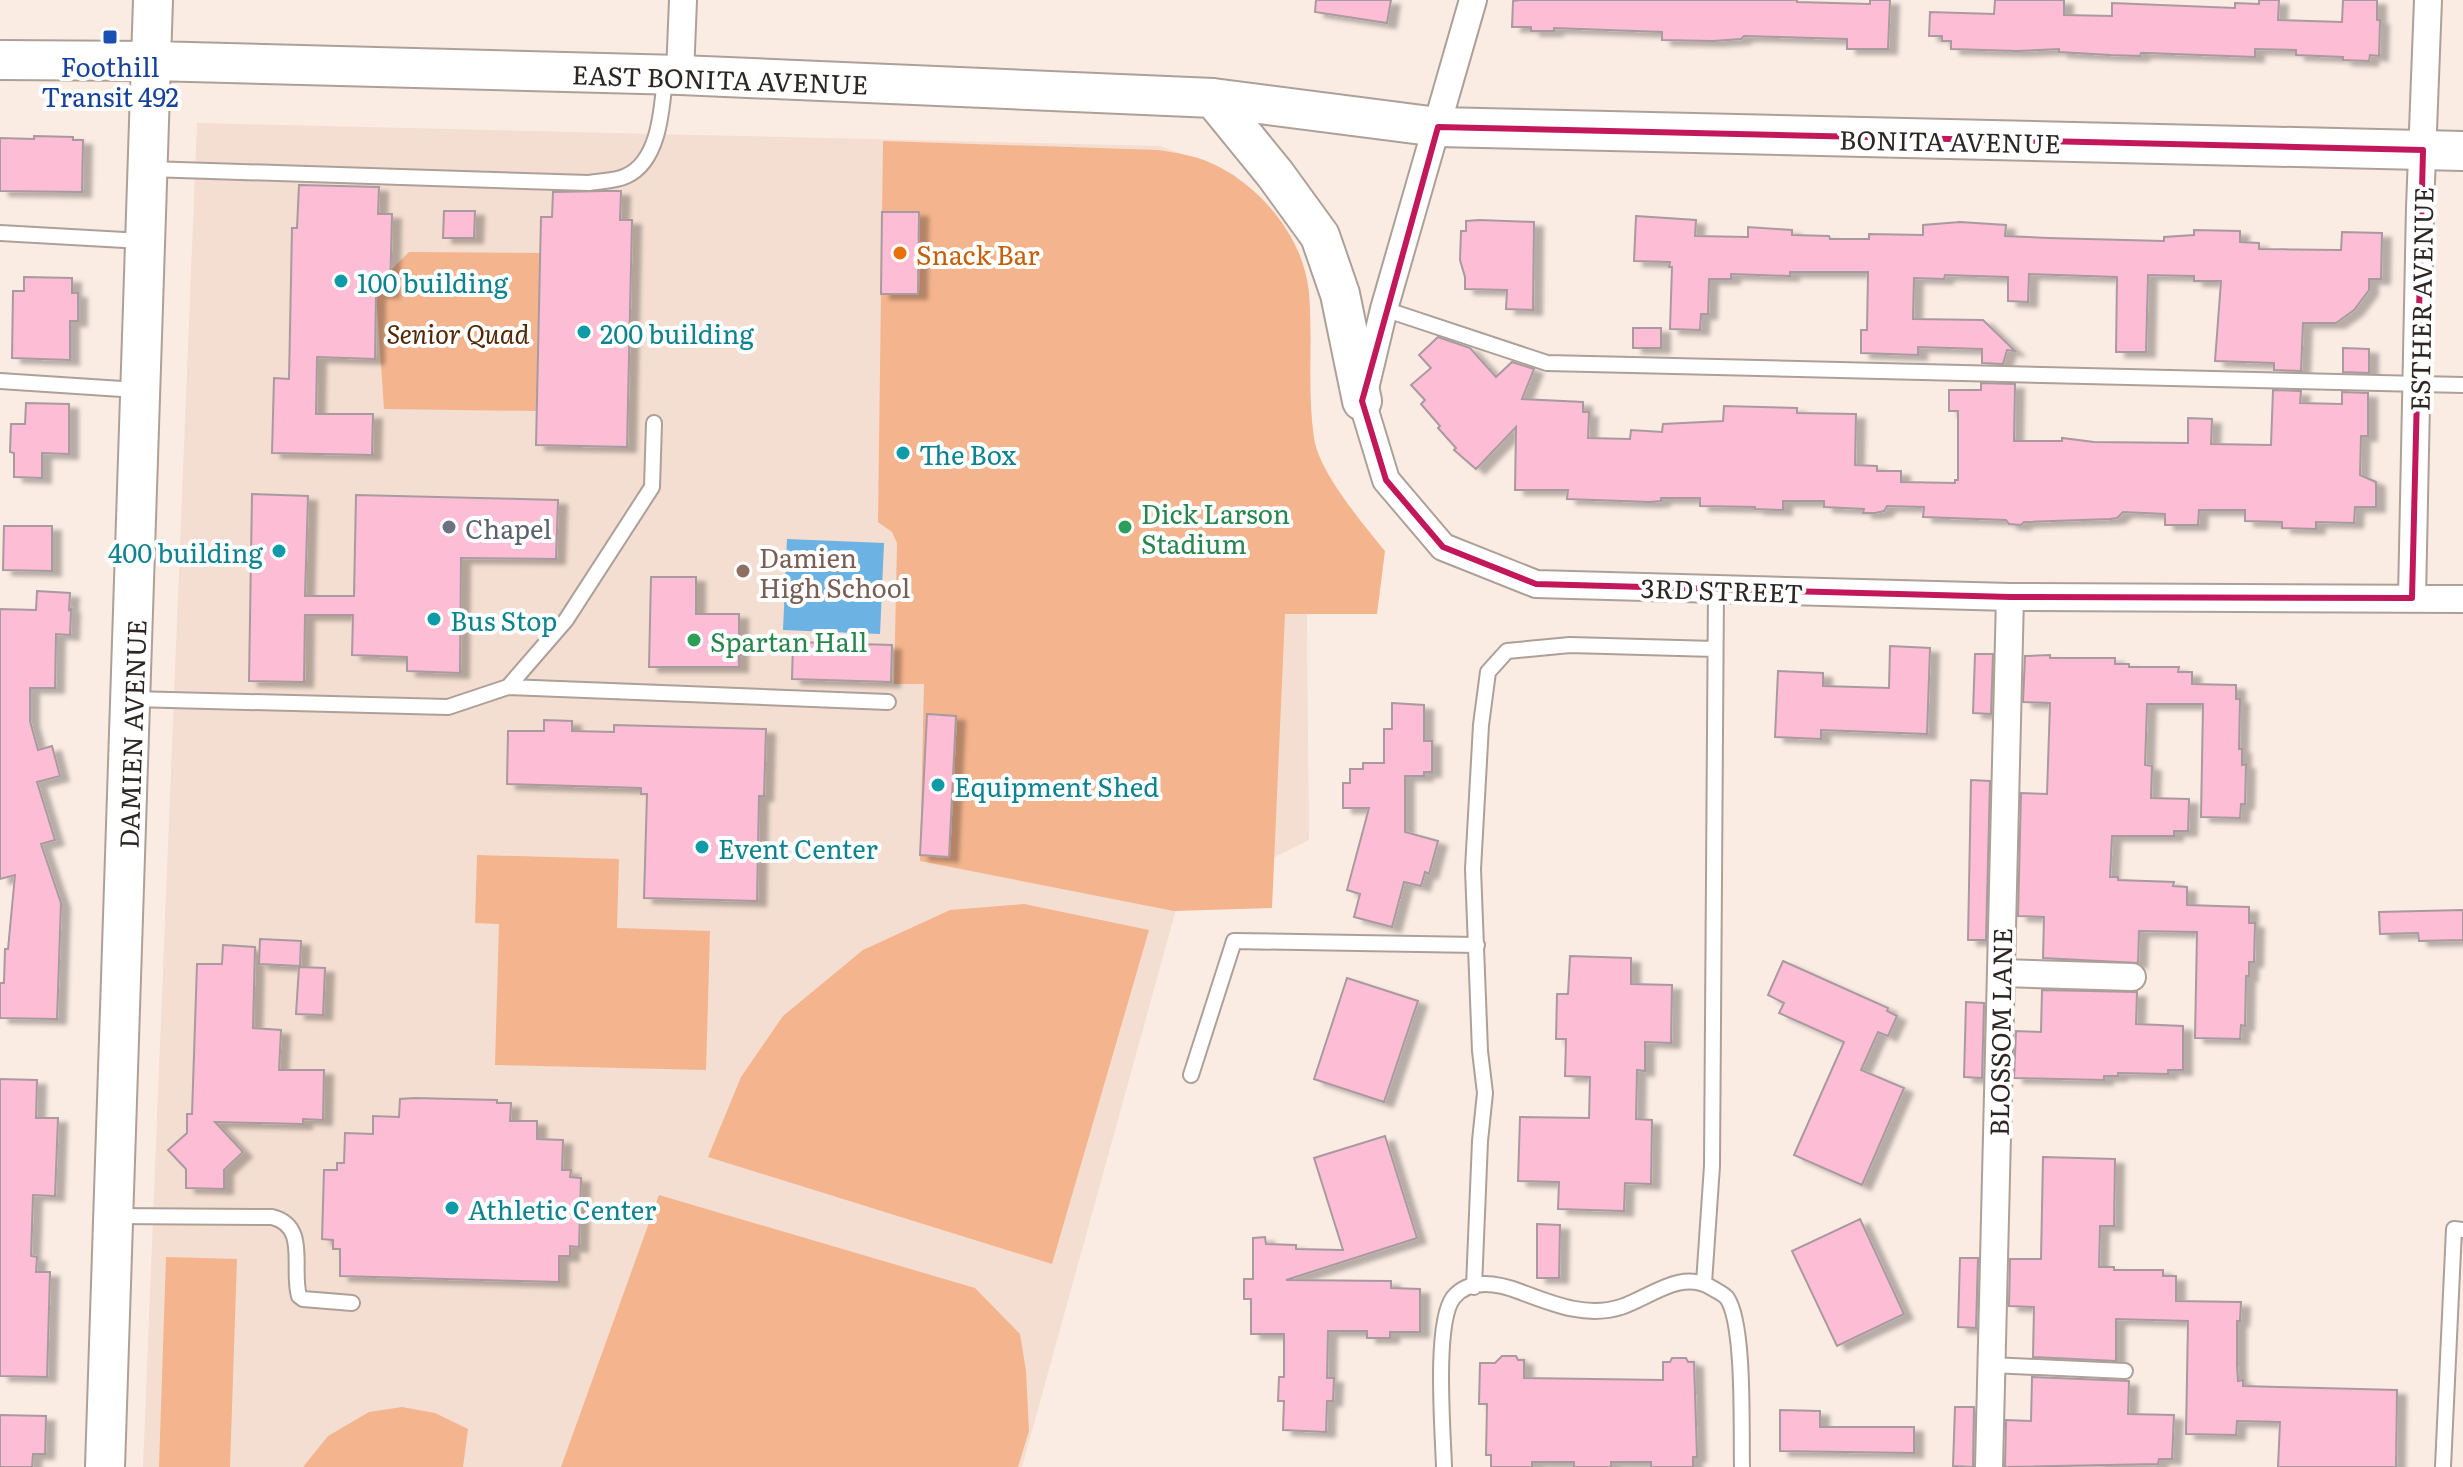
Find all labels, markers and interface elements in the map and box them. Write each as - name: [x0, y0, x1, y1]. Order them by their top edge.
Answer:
- marker: Foothill Transit 492: [101, 28, 119, 46]
- place label: Foothill Transit 492: [41, 46, 179, 115]
- street label: EAST BONITA AVENUE: [571, 53, 869, 103]
- street label: BONITA AVENUE: [1839, 119, 2061, 161]
- street label: ESTHER AVENUE: [2399, 186, 2441, 412]
- place label: Snack Bar: [916, 234, 1040, 273]
- marker: Snack Bar: [891, 244, 909, 262]
- place label: 100 building: [357, 262, 509, 301]
- marker: 100 building: [332, 272, 350, 290]
- park label: Senior Quad: [386, 313, 530, 352]
- place label: 200 building: [600, 313, 754, 352]
- marker: 200 building: [575, 323, 593, 341]
- place label: The Box: [919, 434, 1016, 473]
- marker: The Box: [894, 444, 912, 462]
- place label: Dick Larson Stadium: [1141, 493, 1290, 562]
- place label: Chapel: [465, 508, 552, 547]
- marker: Chapel: [440, 518, 458, 536]
- marker: Dick Larson Stadium: [1116, 518, 1134, 536]
- place label: 400 building: [108, 532, 263, 571]
- place label: Damien High School: [759, 537, 911, 606]
- marker: 400 building: [270, 542, 288, 560]
- marker: Damien High School: [734, 562, 752, 580]
- street label: 3RD STREET: [1640, 567, 1804, 611]
- place label: Bus Stop: [450, 600, 557, 639]
- marker: Bus Stop: [425, 610, 443, 628]
- street label: DAMIEN AVENUE: [108, 619, 154, 849]
- place label: Spartan Hall: [710, 621, 868, 660]
- marker: Spartan Hall: [685, 631, 703, 649]
- place label: Equipment Shed: [954, 766, 1159, 805]
- marker: Equipment Shed: [929, 776, 947, 794]
- place label: Event Center: [718, 828, 878, 867]
- marker: Event Center: [693, 838, 711, 856]
- street label: BLOSSOM LANE: [1978, 927, 2020, 1137]
- place label: Athletic Center: [468, 1189, 657, 1228]
- marker: Athletic Center: [443, 1199, 461, 1217]

